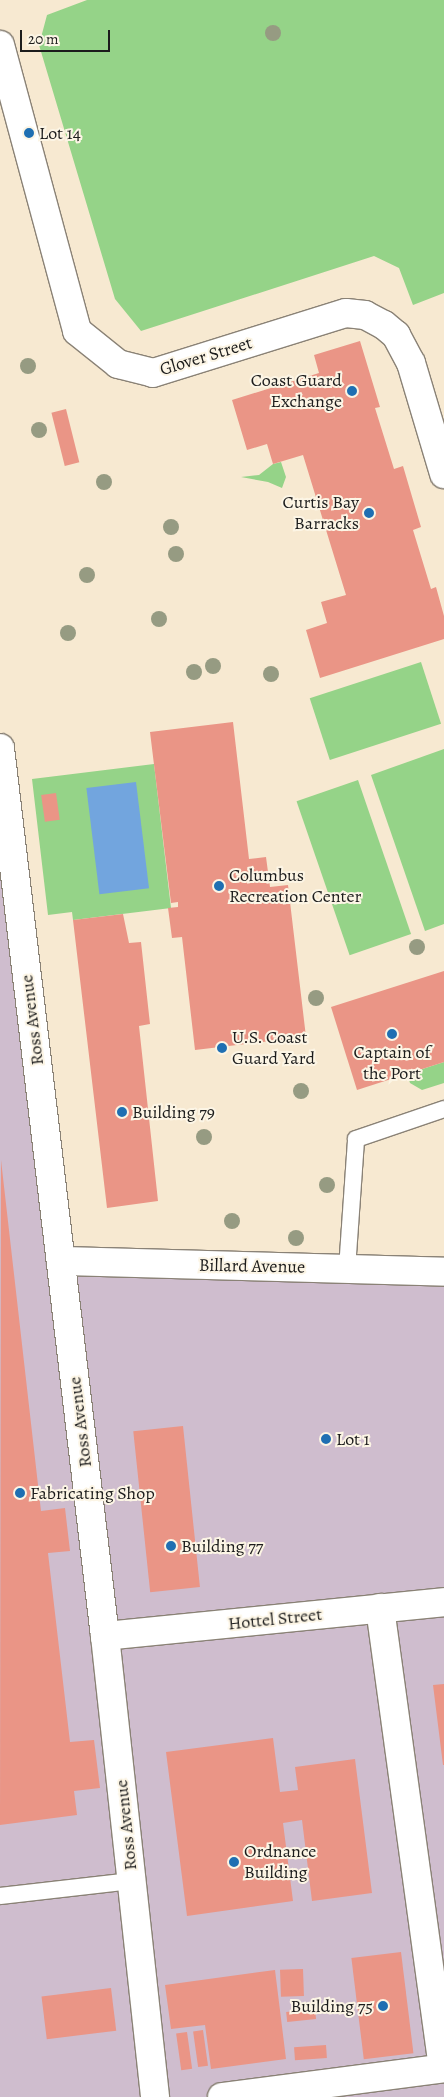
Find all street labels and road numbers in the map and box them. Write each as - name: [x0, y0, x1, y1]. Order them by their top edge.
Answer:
- street label: Glover Street: [157, 332, 255, 380]
- street label: Ross Avenue: [16, 973, 48, 1067]
- street label: Billard Avenue: [199, 1254, 305, 1278]
- street label: Ross Avenue: [64, 1375, 96, 1469]
- street label: Hottel Street: [227, 1603, 323, 1635]
- street label: Ross Avenue: [110, 1779, 142, 1871]

